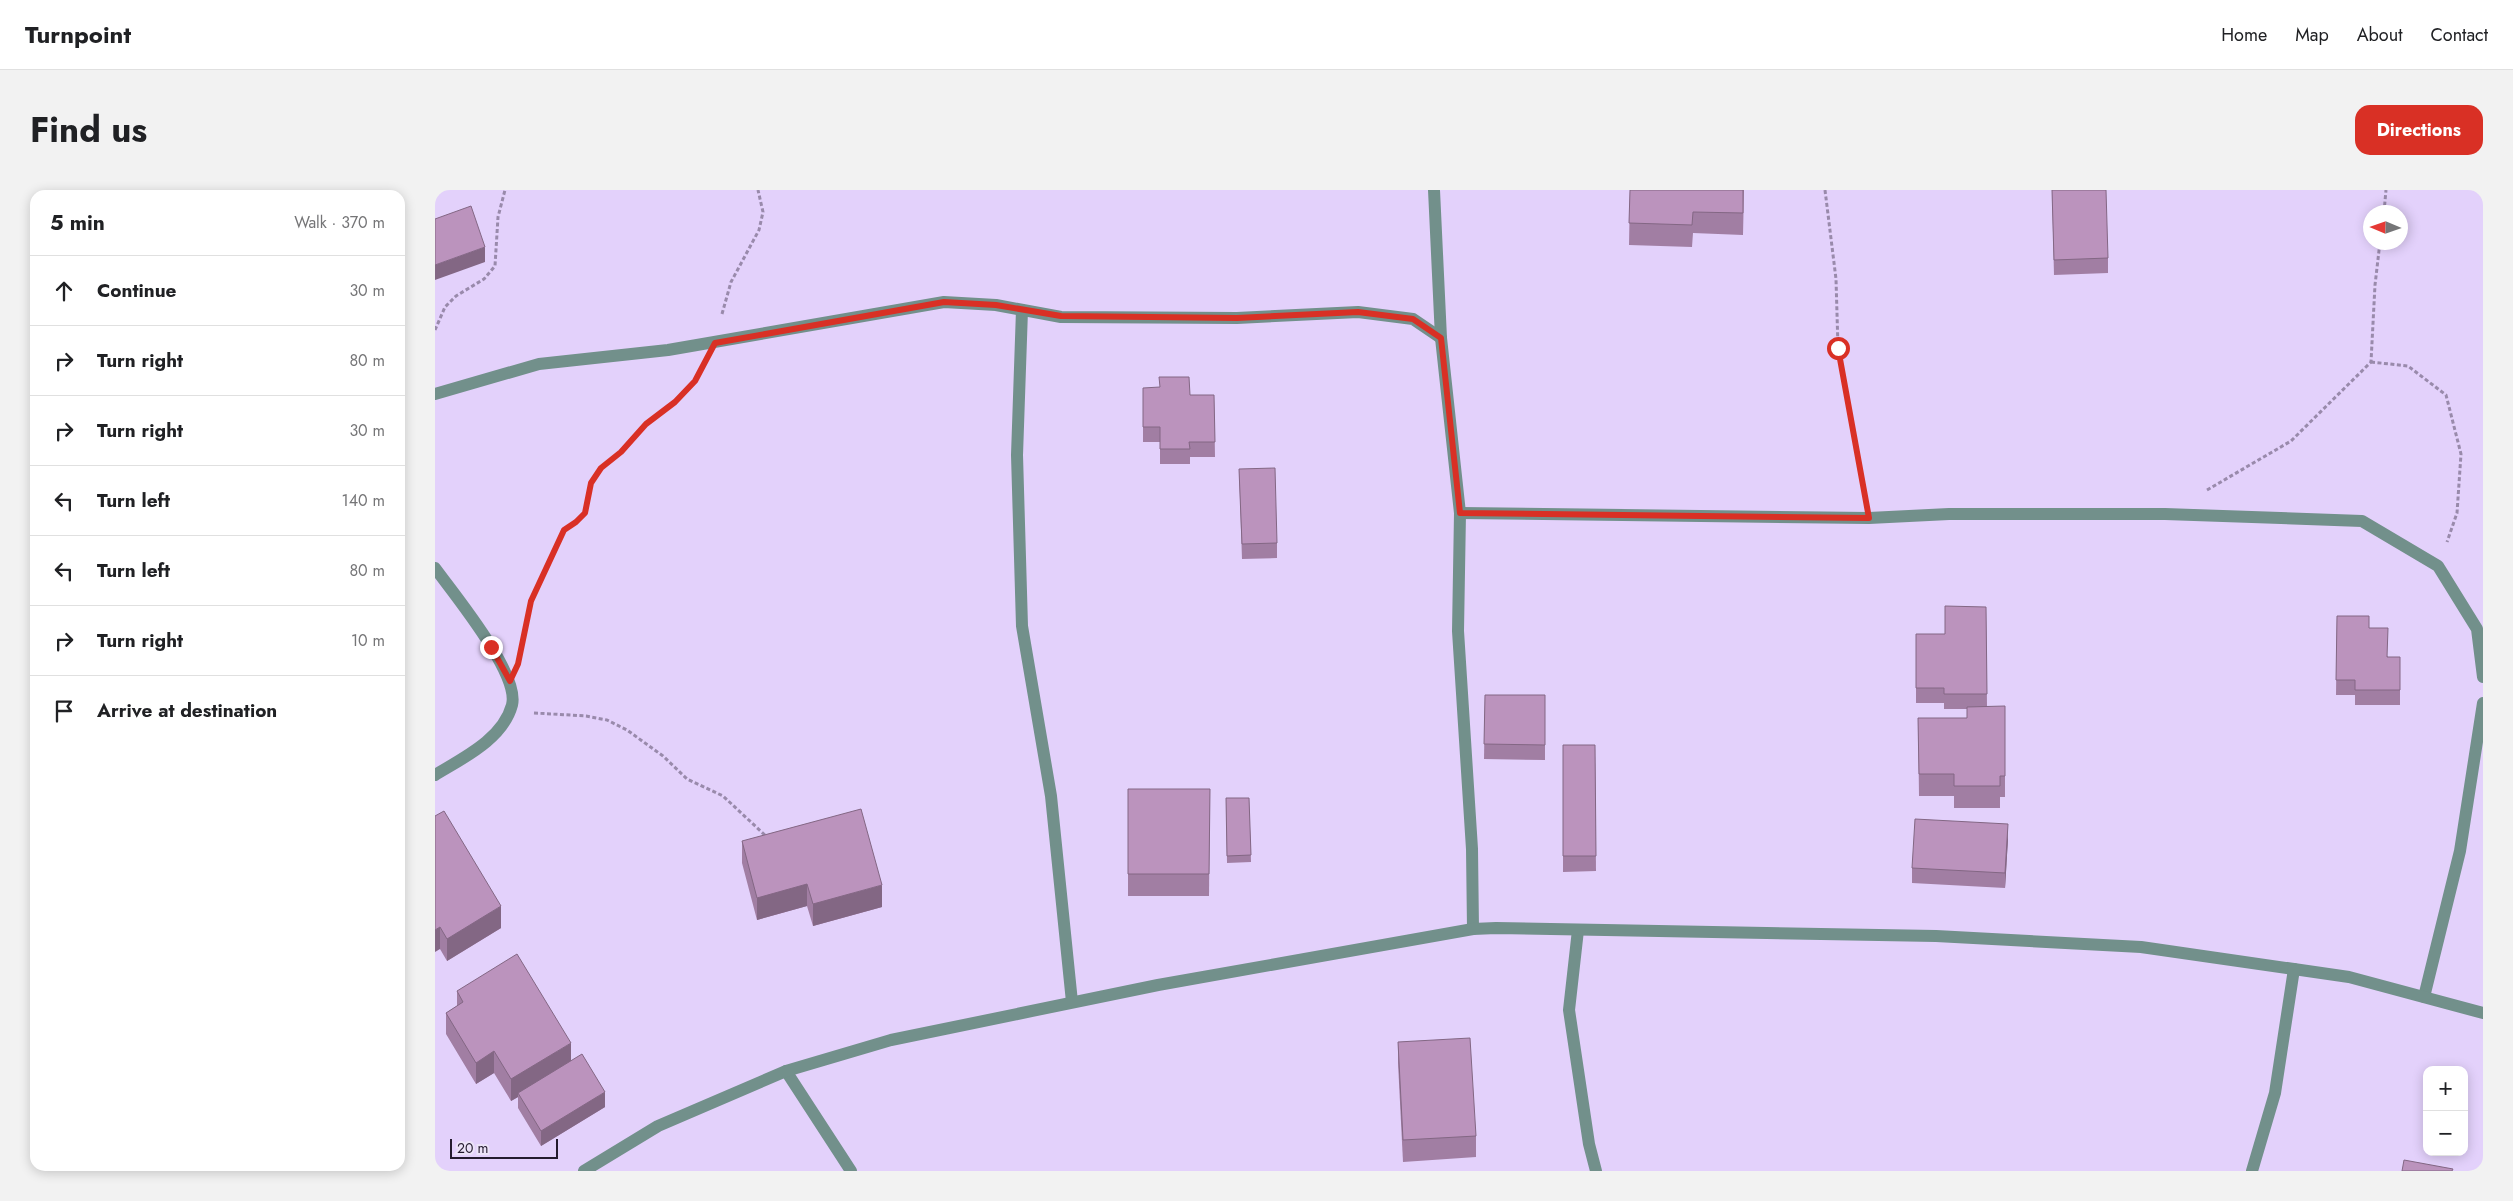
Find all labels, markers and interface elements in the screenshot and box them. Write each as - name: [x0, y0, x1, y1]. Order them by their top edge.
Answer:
- text: Turnpoint: [25, 17, 131, 52]
- text: Home: [2221, 22, 2267, 48]
- text: Map: [2295, 22, 2329, 48]
- text: About: [2357, 22, 2402, 48]
- text: Contact: [2430, 22, 2488, 48]
- text: Find us: [30, 105, 147, 155]
- button: Directions: [2355, 105, 2483, 155]
- north arrow: [2363, 205, 2408, 250]
- text: 5 min: [50, 208, 105, 238]
- text: Walk · 370 m: [294, 211, 385, 234]
- icon: ahead: [50, 277, 78, 305]
- text: Continue: [97, 277, 176, 304]
- text: 30 m: [349, 279, 385, 302]
- route start: [1827, 337, 1850, 360]
- icon: right: [50, 347, 78, 375]
- text: Turn right: [97, 347, 183, 374]
- text: 80 m: [349, 349, 385, 372]
- icon: right: [50, 417, 78, 445]
- text: Turn right: [97, 417, 183, 444]
- text: 30 m: [349, 419, 385, 442]
- icon: left: [50, 487, 78, 515]
- text: Turn left: [97, 487, 170, 514]
- text: 140 m: [342, 489, 385, 512]
- icon: left: [50, 557, 78, 585]
- text: Turn left: [97, 557, 170, 584]
- text: 80 m: [349, 559, 385, 582]
- icon: right: [50, 627, 78, 655]
- text: Turn right: [97, 627, 183, 654]
- text: 10 m: [351, 629, 385, 652]
- route end: [480, 636, 503, 659]
- icon: arrive: [50, 697, 78, 725]
- text: Arrive at destination: [97, 697, 277, 724]
- map controls: [2423, 1066, 2468, 1156]
- button: +: [2423, 1066, 2468, 1111]
- button: −: [2423, 1111, 2468, 1156]
- scale bar: [450, 1136, 557, 1159]
- text: 20 m: [457, 1138, 489, 1158]

